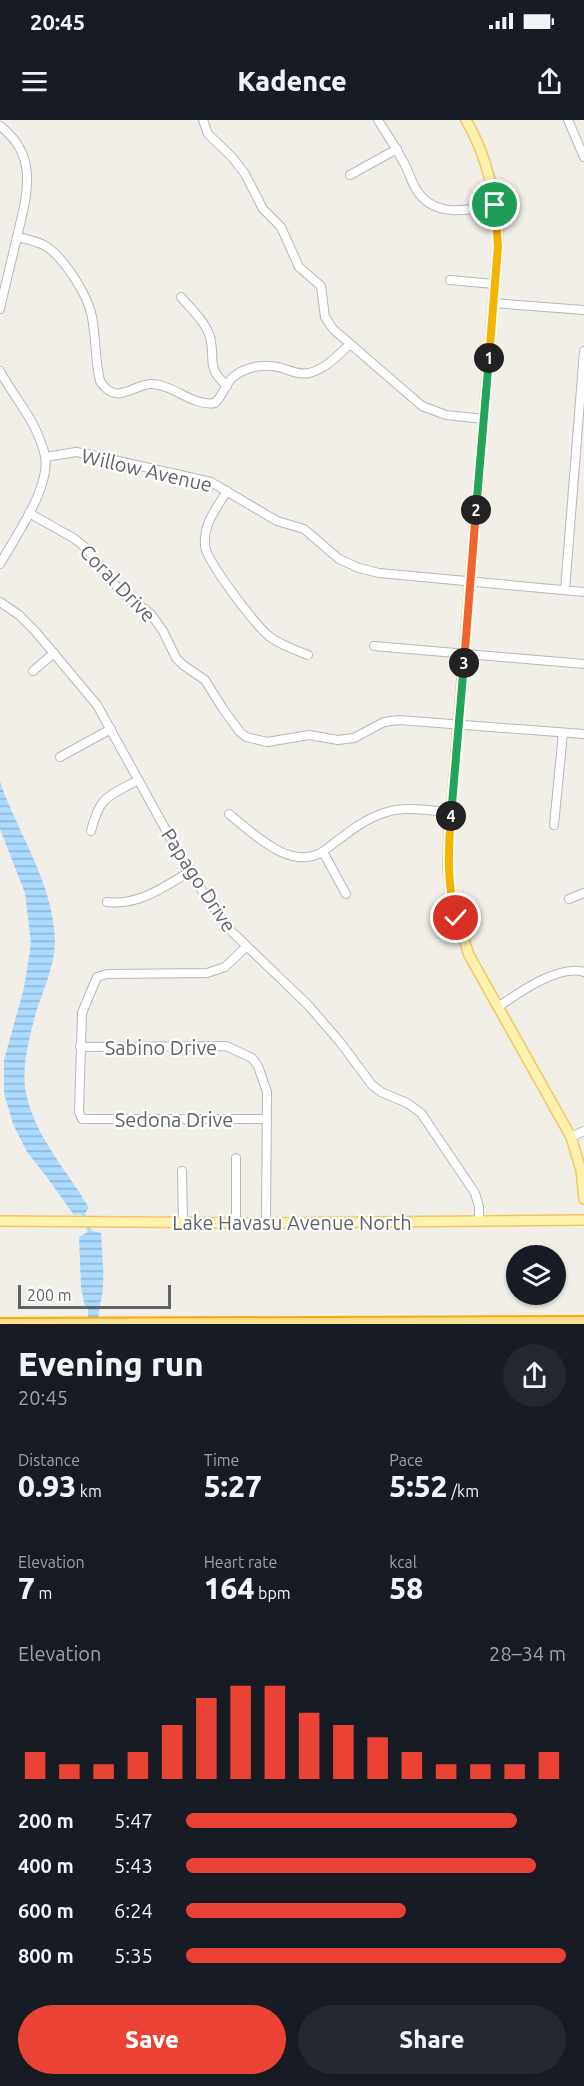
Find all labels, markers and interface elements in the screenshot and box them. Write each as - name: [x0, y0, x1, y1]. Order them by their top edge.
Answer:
- text: 20:45: [30, 9, 85, 34]
- icon: menu: [18, 65, 51, 98]
- icon: share: [533, 65, 566, 98]
- text: Kadence: [237, 66, 347, 96]
- pin: [469, 179, 520, 230]
- icon: arrive: [478, 188, 511, 221]
- pin: 1: [474, 343, 504, 373]
- text: 1: [484, 349, 494, 367]
- street label: Willow Avenue: [79, 444, 215, 496]
- pin: 2: [461, 495, 491, 525]
- text: 2: [471, 501, 481, 519]
- street label: Coral Drive: [75, 539, 161, 627]
- pin: 3: [449, 648, 479, 678]
- text: 3: [459, 654, 469, 672]
- pin: 4: [436, 801, 466, 831]
- text: 4: [446, 807, 456, 825]
- street label: Papago Drive: [157, 824, 241, 936]
- pin: [430, 892, 481, 943]
- icon: check: [439, 901, 472, 934]
- street label: Sabino Drive: [105, 1036, 217, 1059]
- street label: Sedona Drive: [115, 1108, 233, 1131]
- street label: Lake Havasu Avenue North: [172, 1211, 412, 1234]
- map controls: [506, 1245, 566, 1305]
- button: layers: [506, 1245, 566, 1305]
- scale bar: [18, 1282, 171, 1310]
- text: 200 m: [27, 1286, 72, 1304]
- button: share: [503, 1344, 566, 1407]
- text: Evening run: [18, 1345, 204, 1382]
- text: 20:45: [18, 1386, 68, 1409]
- text: Distance: [18, 1451, 80, 1469]
- text: Time: [204, 1451, 239, 1469]
- text: Pace: [389, 1451, 423, 1469]
- text: 0.93: [18, 1469, 76, 1503]
- text: 5:27: [204, 1469, 262, 1503]
- text: 5:52: [389, 1469, 447, 1503]
- text: km: [76, 1482, 102, 1500]
- text: /km: [447, 1482, 479, 1500]
- text: Elevation: [18, 1553, 85, 1571]
- text: Heart rate: [204, 1553, 277, 1571]
- text: kcal: [389, 1553, 417, 1571]
- text: 7: [18, 1571, 35, 1605]
- text: 164: [204, 1571, 254, 1605]
- text: 58: [389, 1571, 423, 1605]
- text: m: [35, 1584, 52, 1602]
- text: bpm: [254, 1584, 291, 1602]
- text: Elevation: [18, 1642, 101, 1665]
- text: 28–34 m: [489, 1642, 566, 1665]
- text: 200 m: [18, 1809, 74, 1832]
- text: 5:47: [114, 1809, 153, 1832]
- text: 400 m: [18, 1854, 74, 1877]
- text: 5:43: [114, 1854, 153, 1877]
- text: 600 m: [18, 1899, 74, 1922]
- text: 6:24: [114, 1899, 153, 1922]
- text: 800 m: [18, 1944, 74, 1967]
- text: 5:35: [114, 1944, 153, 1967]
- button: Save: [18, 2005, 286, 2074]
- button: Share: [298, 2005, 566, 2074]

